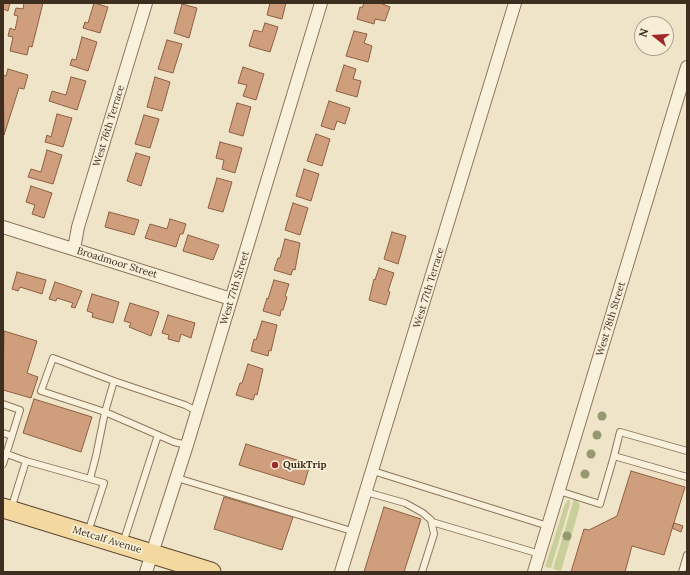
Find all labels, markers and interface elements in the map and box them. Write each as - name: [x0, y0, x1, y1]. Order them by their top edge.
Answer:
- north arrow: [634, 16, 674, 56]
- text: N: [636, 27, 651, 39]
- street label: West 76th Terrace: [91, 84, 127, 168]
- street label: Broadmoor Street: [75, 245, 159, 281]
- street label: West 77th Terrace: [411, 246, 447, 330]
- street label: West 77th Street: [218, 250, 252, 326]
- street label: West 78th Street: [594, 280, 628, 358]
- place label: QuikTrip: [283, 459, 327, 471]
- marker: QuikTrip: [270, 460, 280, 470]
- street label: Metcalf Avenue: [71, 524, 143, 556]

